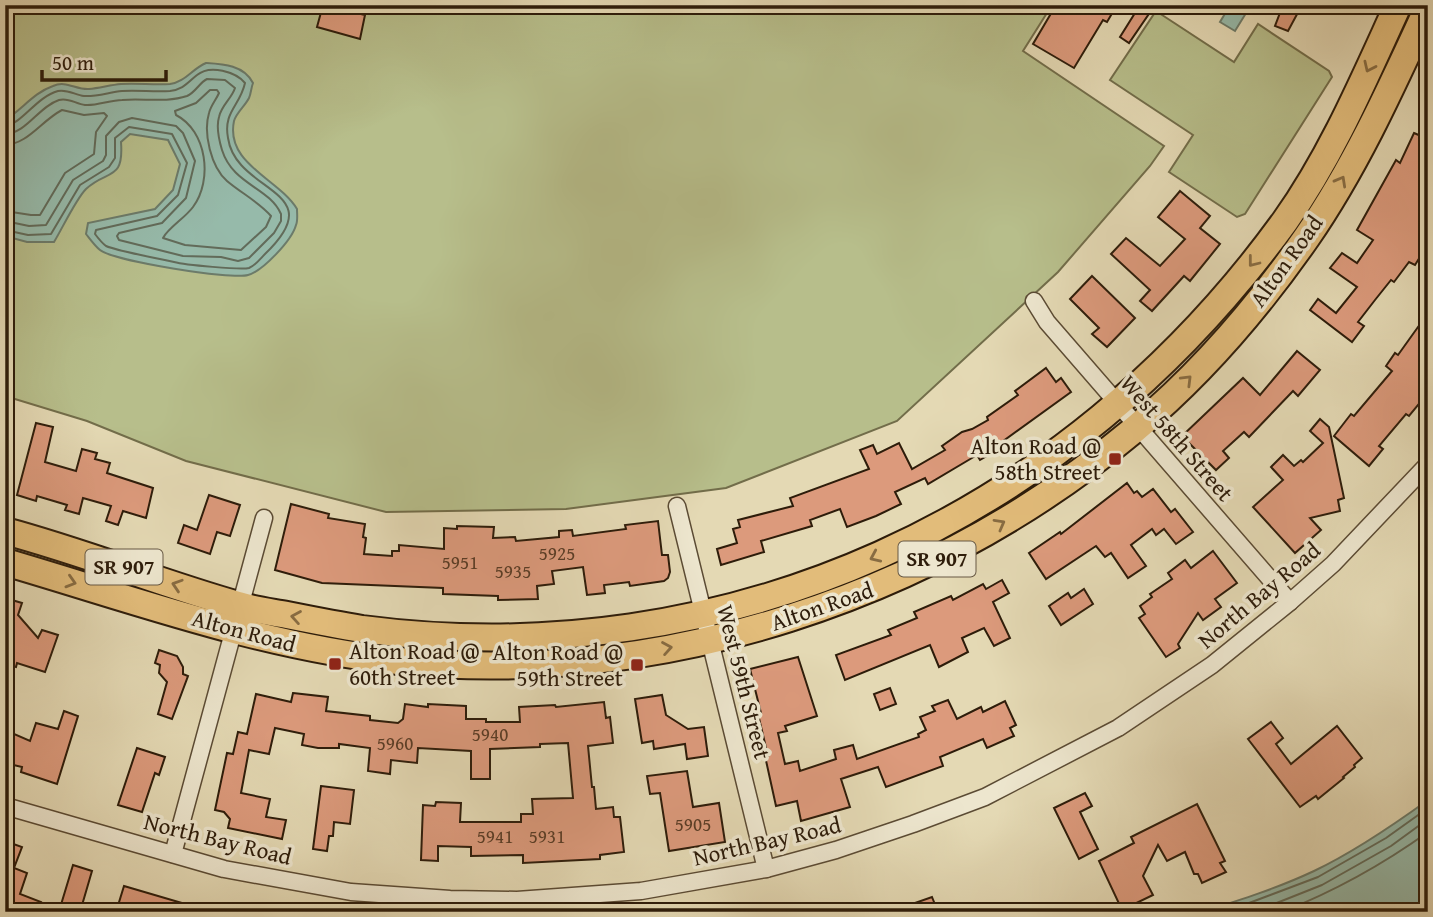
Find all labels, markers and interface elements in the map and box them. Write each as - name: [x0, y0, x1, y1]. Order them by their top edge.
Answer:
- scale bar: [42, 38, 166, 82]
- text: 50 m: [52, 47, 94, 78]
- one-way arrow: [1363, 60, 1377, 72]
- one-way arrow: [1333, 176, 1346, 189]
- street label: Alton Road: [1241, 207, 1331, 313]
- one-way arrow: [1248, 254, 1261, 266]
- street label: West 58th Street: [1113, 367, 1242, 508]
- one-way arrow: [1178, 375, 1191, 388]
- place label: Alton Road @ 58th Street: [970, 429, 1101, 488]
- marker: Alton Road @ 58th Street: [1107, 451, 1123, 467]
- one-way arrow: [993, 519, 1005, 532]
- street label: North Bay Road: [1190, 533, 1328, 656]
- house number: 5925: [539, 539, 575, 567]
- road number: SR 907: [898, 542, 976, 576]
- house number: 5951: [442, 548, 478, 576]
- one-way arrow: [870, 549, 882, 563]
- road number: SR 907: [86, 550, 162, 584]
- house number: 5935: [495, 557, 531, 585]
- street label: Alton Road: [766, 572, 878, 638]
- one-way arrow: [64, 573, 76, 588]
- one-way arrow: [171, 579, 183, 593]
- street label: Alton Road: [188, 601, 300, 660]
- street label: West 59th Street: [709, 601, 780, 763]
- one-way arrow: [290, 610, 302, 625]
- place label: Alton Road @ 60th Street: [349, 634, 480, 693]
- place label: Alton Road @ 59th Street: [492, 635, 623, 694]
- one-way arrow: [661, 642, 673, 657]
- marker: Alton Road @ 60th Street: [327, 656, 343, 672]
- marker: Alton Road @ 59th Street: [629, 657, 645, 673]
- house number: 5940: [472, 720, 508, 748]
- house number: 5960: [377, 729, 413, 757]
- street label: North Bay Road: [141, 804, 296, 873]
- street label: North Bay Road: [690, 807, 845, 874]
- house number: 5905: [675, 810, 711, 838]
- house number: 5941: [477, 822, 513, 850]
- house number: 5931: [529, 822, 565, 850]

